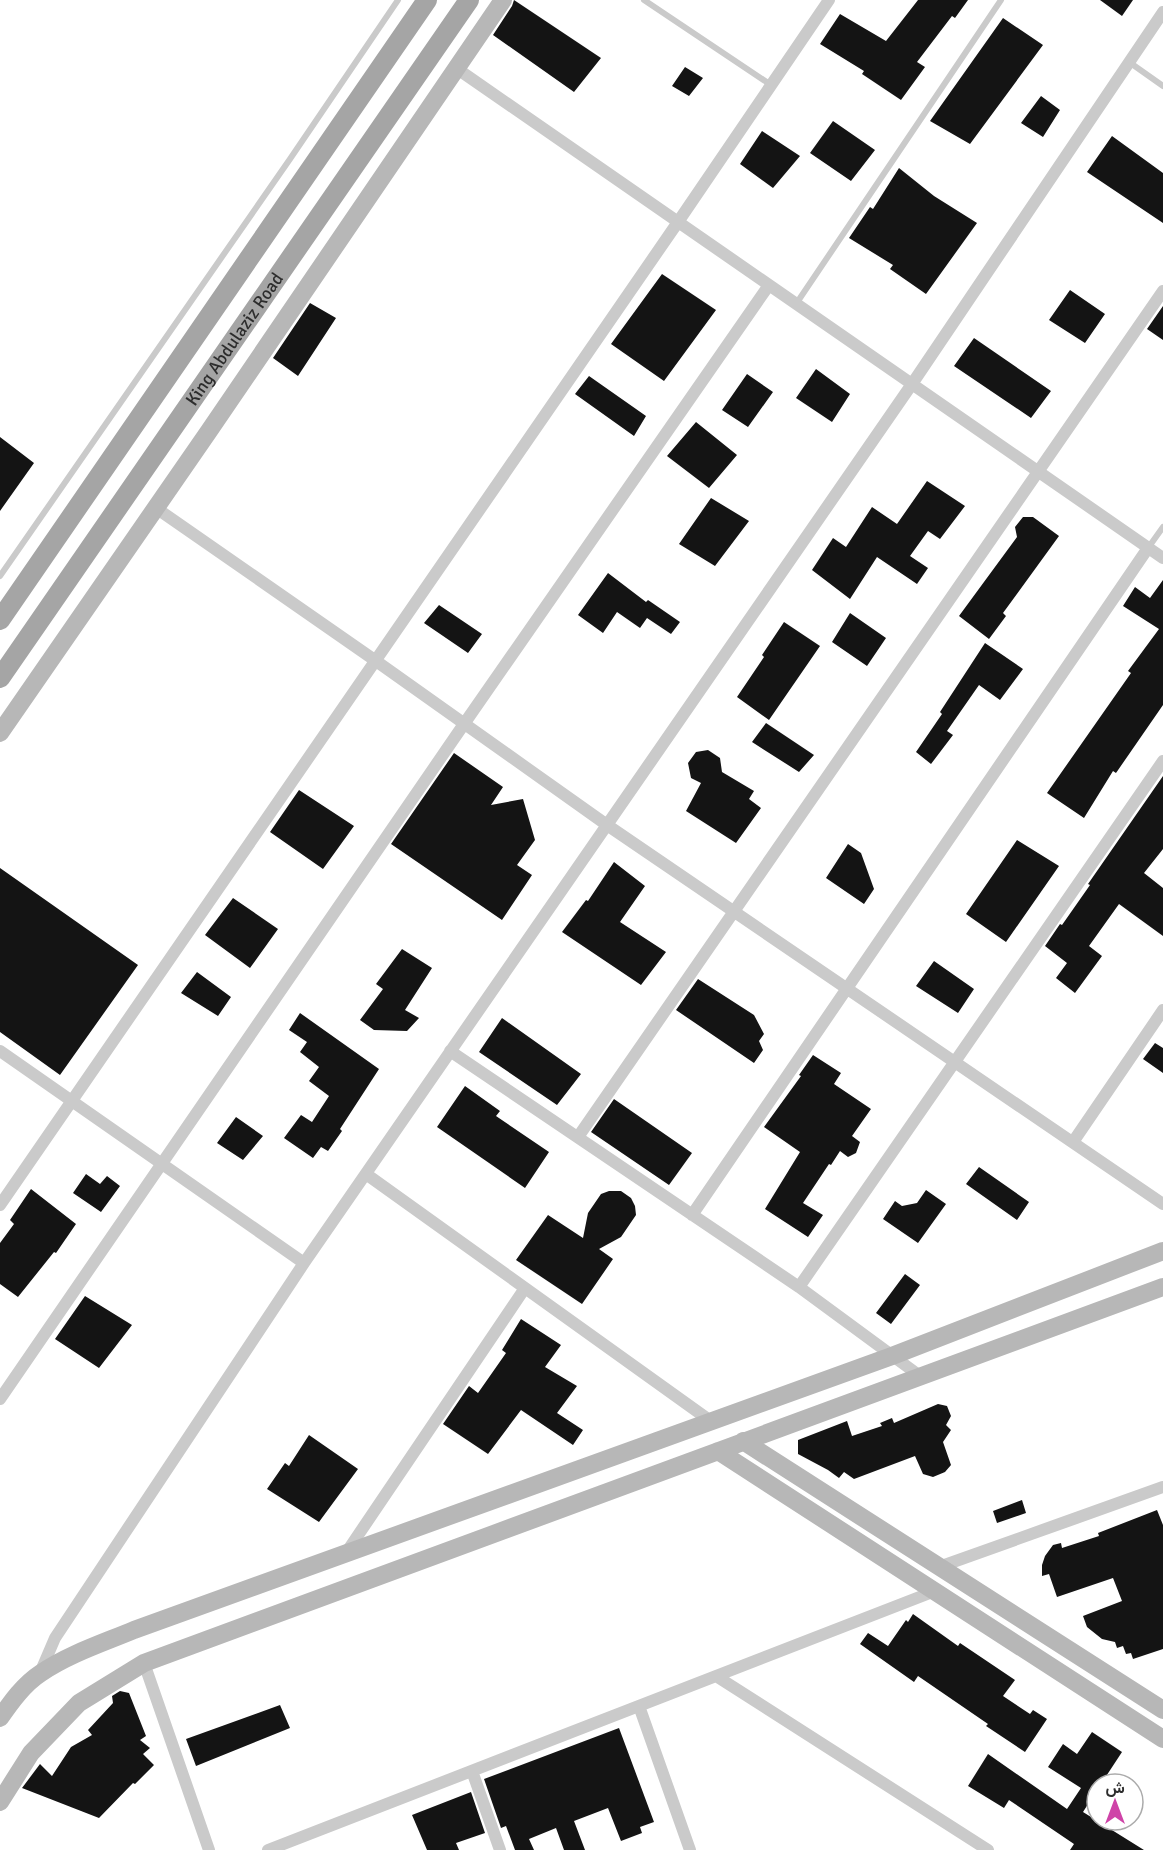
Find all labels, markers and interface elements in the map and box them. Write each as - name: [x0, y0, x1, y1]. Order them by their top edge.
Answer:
- street label: King Abdulaziz Road: [181, 268, 288, 410]
- north arrow: [1085, 1772, 1145, 1832]
- text: ش: [1105, 1778, 1125, 1798]

